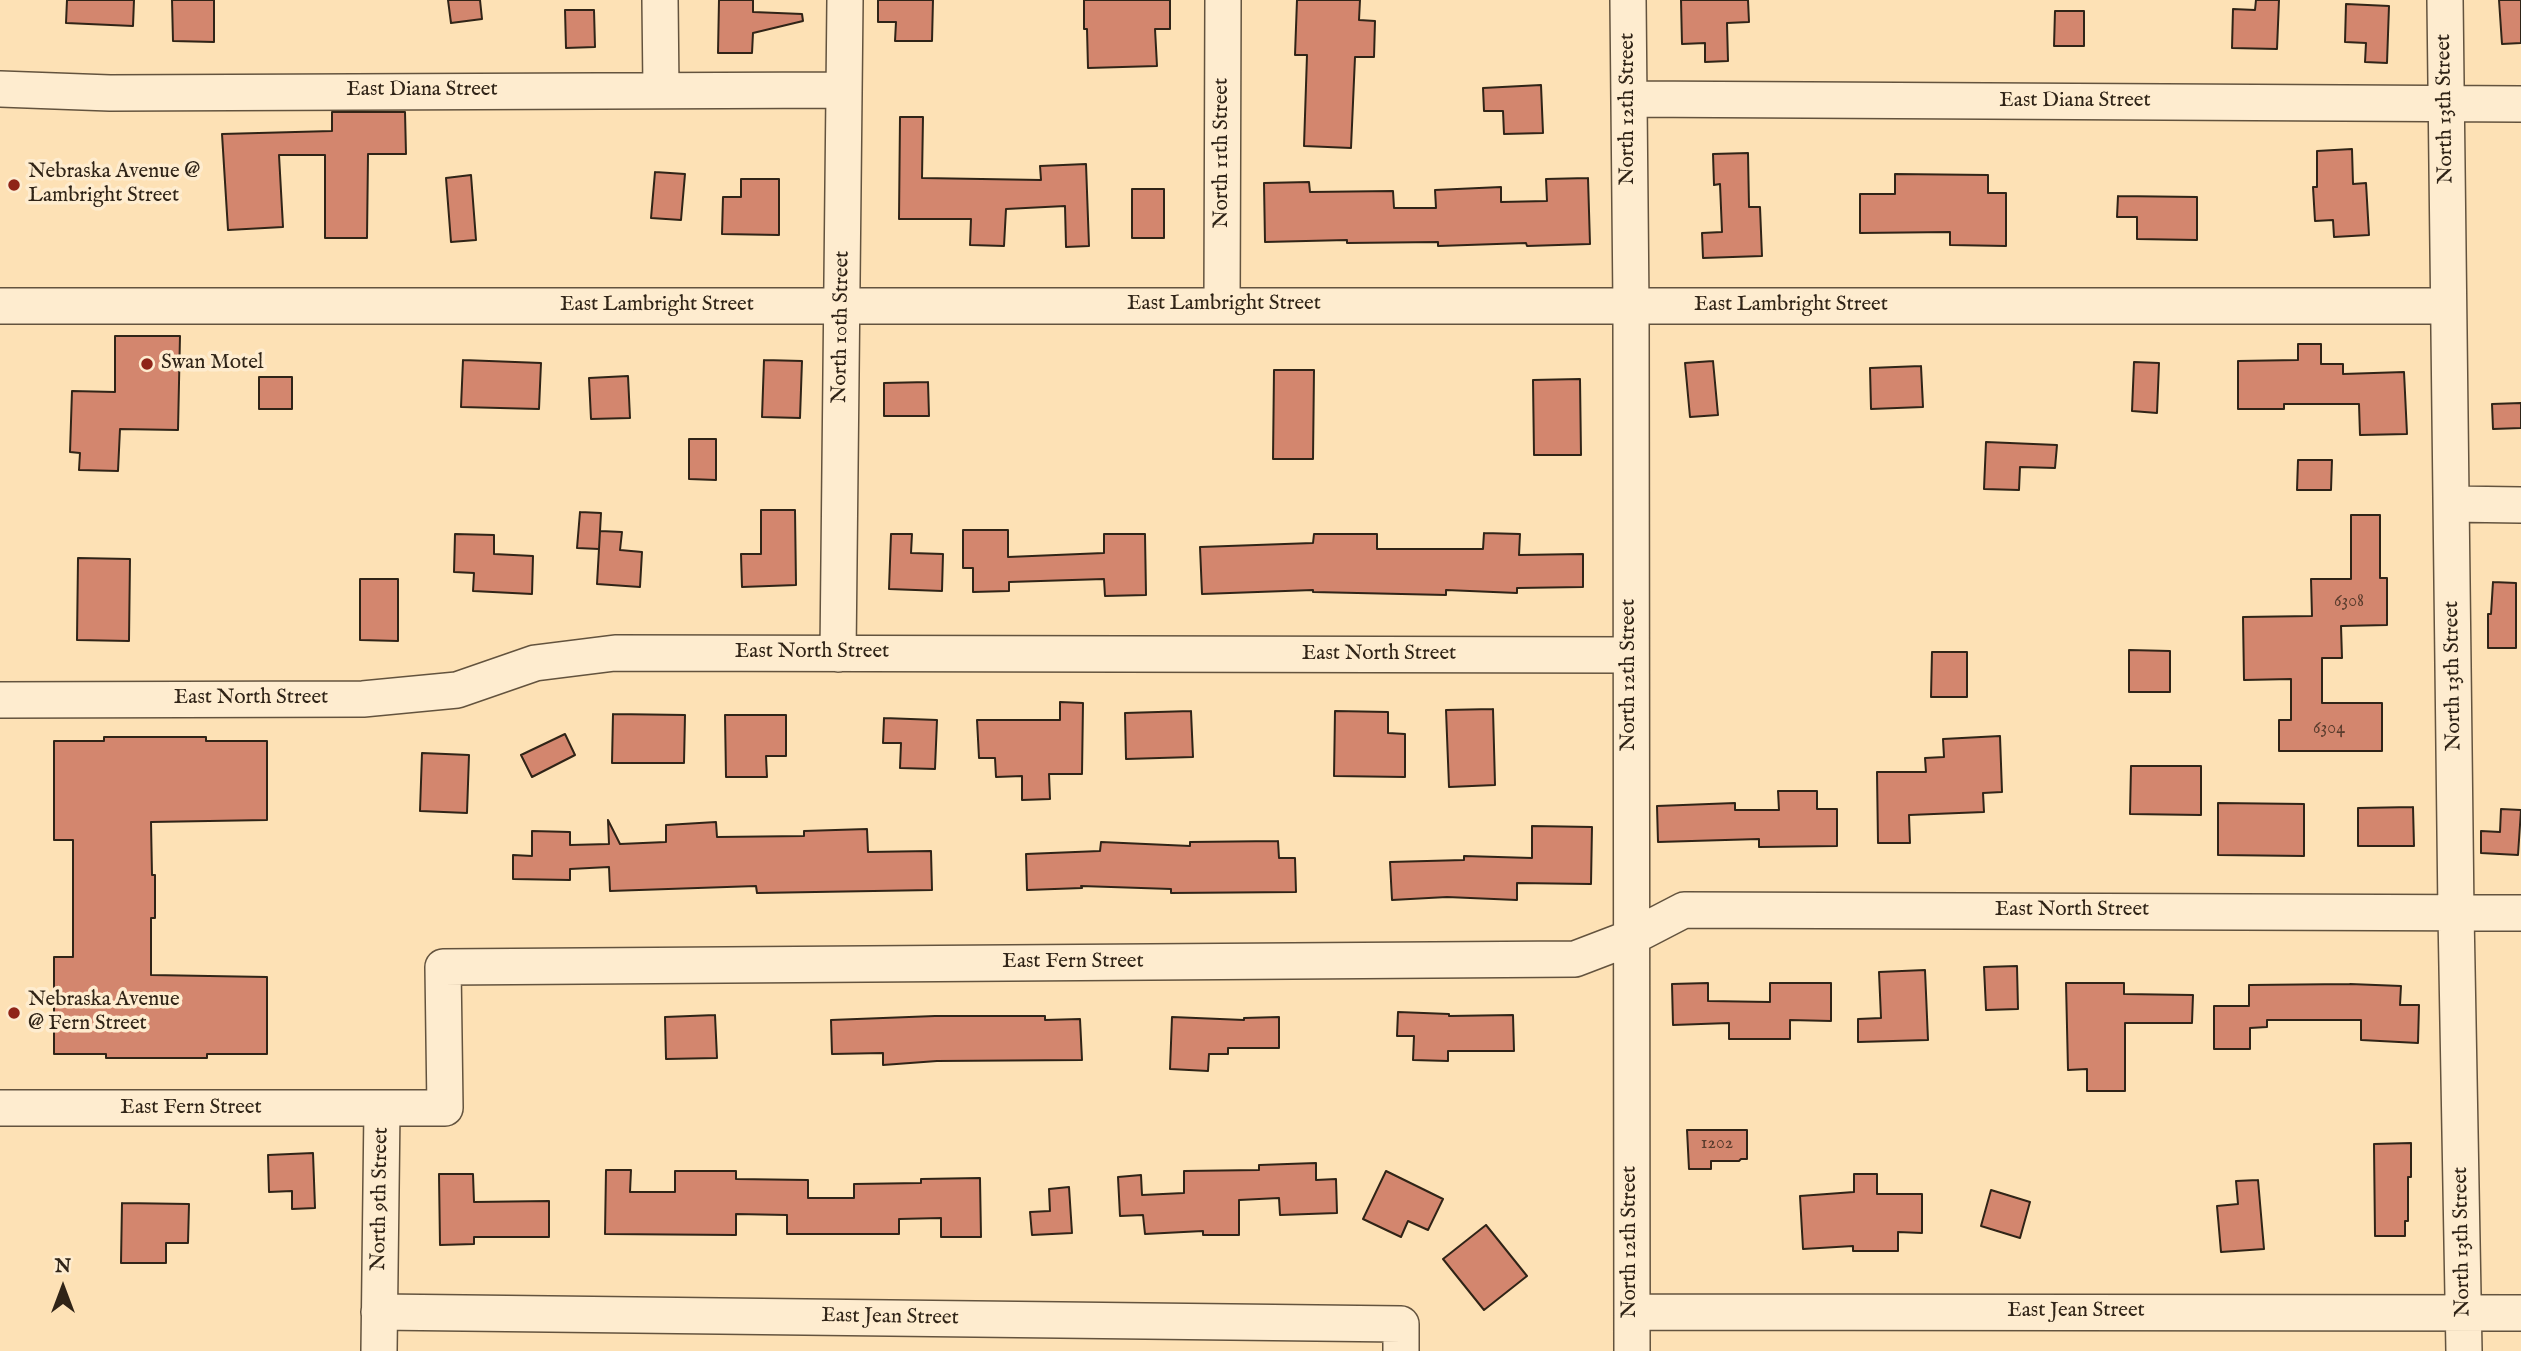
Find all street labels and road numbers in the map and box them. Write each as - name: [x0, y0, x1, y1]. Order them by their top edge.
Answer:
- street label: North 12th Street: [1616, 33, 1642, 185]
- street label: North 13th Street: [2432, 34, 2460, 184]
- street label: East Diana Street: [346, 78, 498, 104]
- street label: North 11th Street: [1210, 78, 1236, 228]
- street label: East Diana Street: [1999, 89, 2151, 115]
- street label: North 10th Street: [828, 250, 856, 404]
- street label: East Lambright Street: [1127, 292, 1321, 318]
- street label: East Lambright Street: [560, 293, 754, 319]
- street label: East Lambright Street: [1694, 293, 1888, 319]
- street label: North 12th Street: [1617, 599, 1643, 751]
- street label: North 13th Street: [2440, 601, 2468, 751]
- street label: East North Street: [735, 640, 889, 666]
- street label: East North Street: [1302, 642, 1456, 668]
- street label: East North Street: [174, 686, 328, 712]
- street label: East North Street: [1995, 898, 2149, 924]
- street label: East Fern Street: [1002, 950, 1144, 976]
- street label: East Fern Street: [120, 1096, 262, 1122]
- street label: North 9th Street: [367, 1127, 395, 1271]
- street label: North 12th Street: [1618, 1166, 1644, 1318]
- street label: North 13th Street: [2449, 1167, 2477, 1317]
- street label: East Jean Street: [2007, 1299, 2145, 1325]
- street label: East Jean Street: [821, 1304, 959, 1332]

